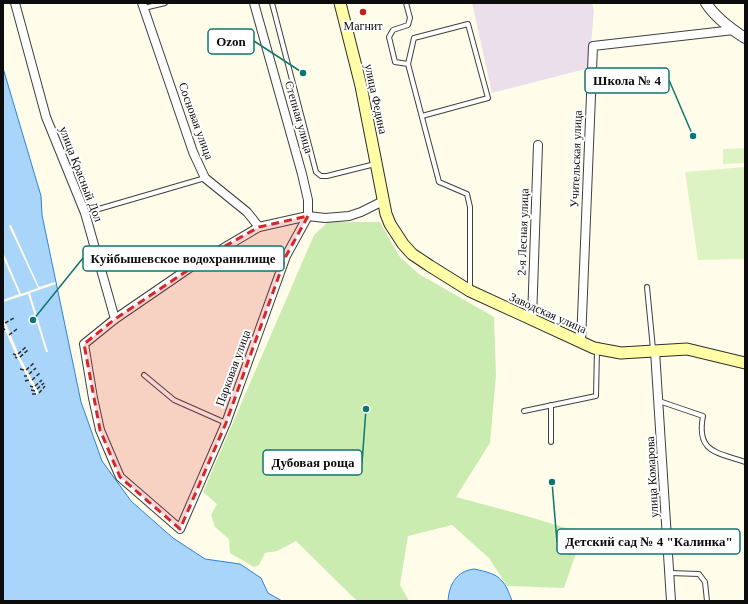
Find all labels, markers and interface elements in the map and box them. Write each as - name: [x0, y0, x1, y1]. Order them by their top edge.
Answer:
- marker: Магнит: [358, 7, 368, 17]
- place label: Магнит: [343, 19, 383, 33]
- callout: Ozon: [208, 29, 254, 54]
- text: Ozon: [216, 34, 247, 49]
- street label: улица Федина: [362, 63, 390, 136]
- callout: Школа № 4: [585, 68, 669, 93]
- text: Школа № 4: [593, 73, 661, 88]
- street label: Степная улица: [282, 79, 316, 155]
- street label: Сосновая улица: [176, 81, 217, 162]
- street label: Учительская улица: [567, 109, 585, 208]
- street label: улица Красный Дол: [56, 124, 106, 224]
- street label: 2-я Лесная улица: [514, 187, 532, 276]
- callout: Куйбышевское водохранилище: [83, 246, 284, 271]
- text: Куйбышевское водохранилище: [91, 251, 276, 266]
- street label: Заводская улица: [507, 290, 589, 337]
- street label: Парковая улица: [213, 327, 254, 408]
- street label: улица Комарова: [643, 435, 661, 518]
- callout: Дубовая роща: [263, 450, 362, 475]
- text: Дубовая роща: [272, 455, 355, 470]
- callout: Детский сад № 4 "Калинка": [557, 529, 740, 554]
- text: Детский сад № 4 "Калинка": [565, 534, 733, 549]

